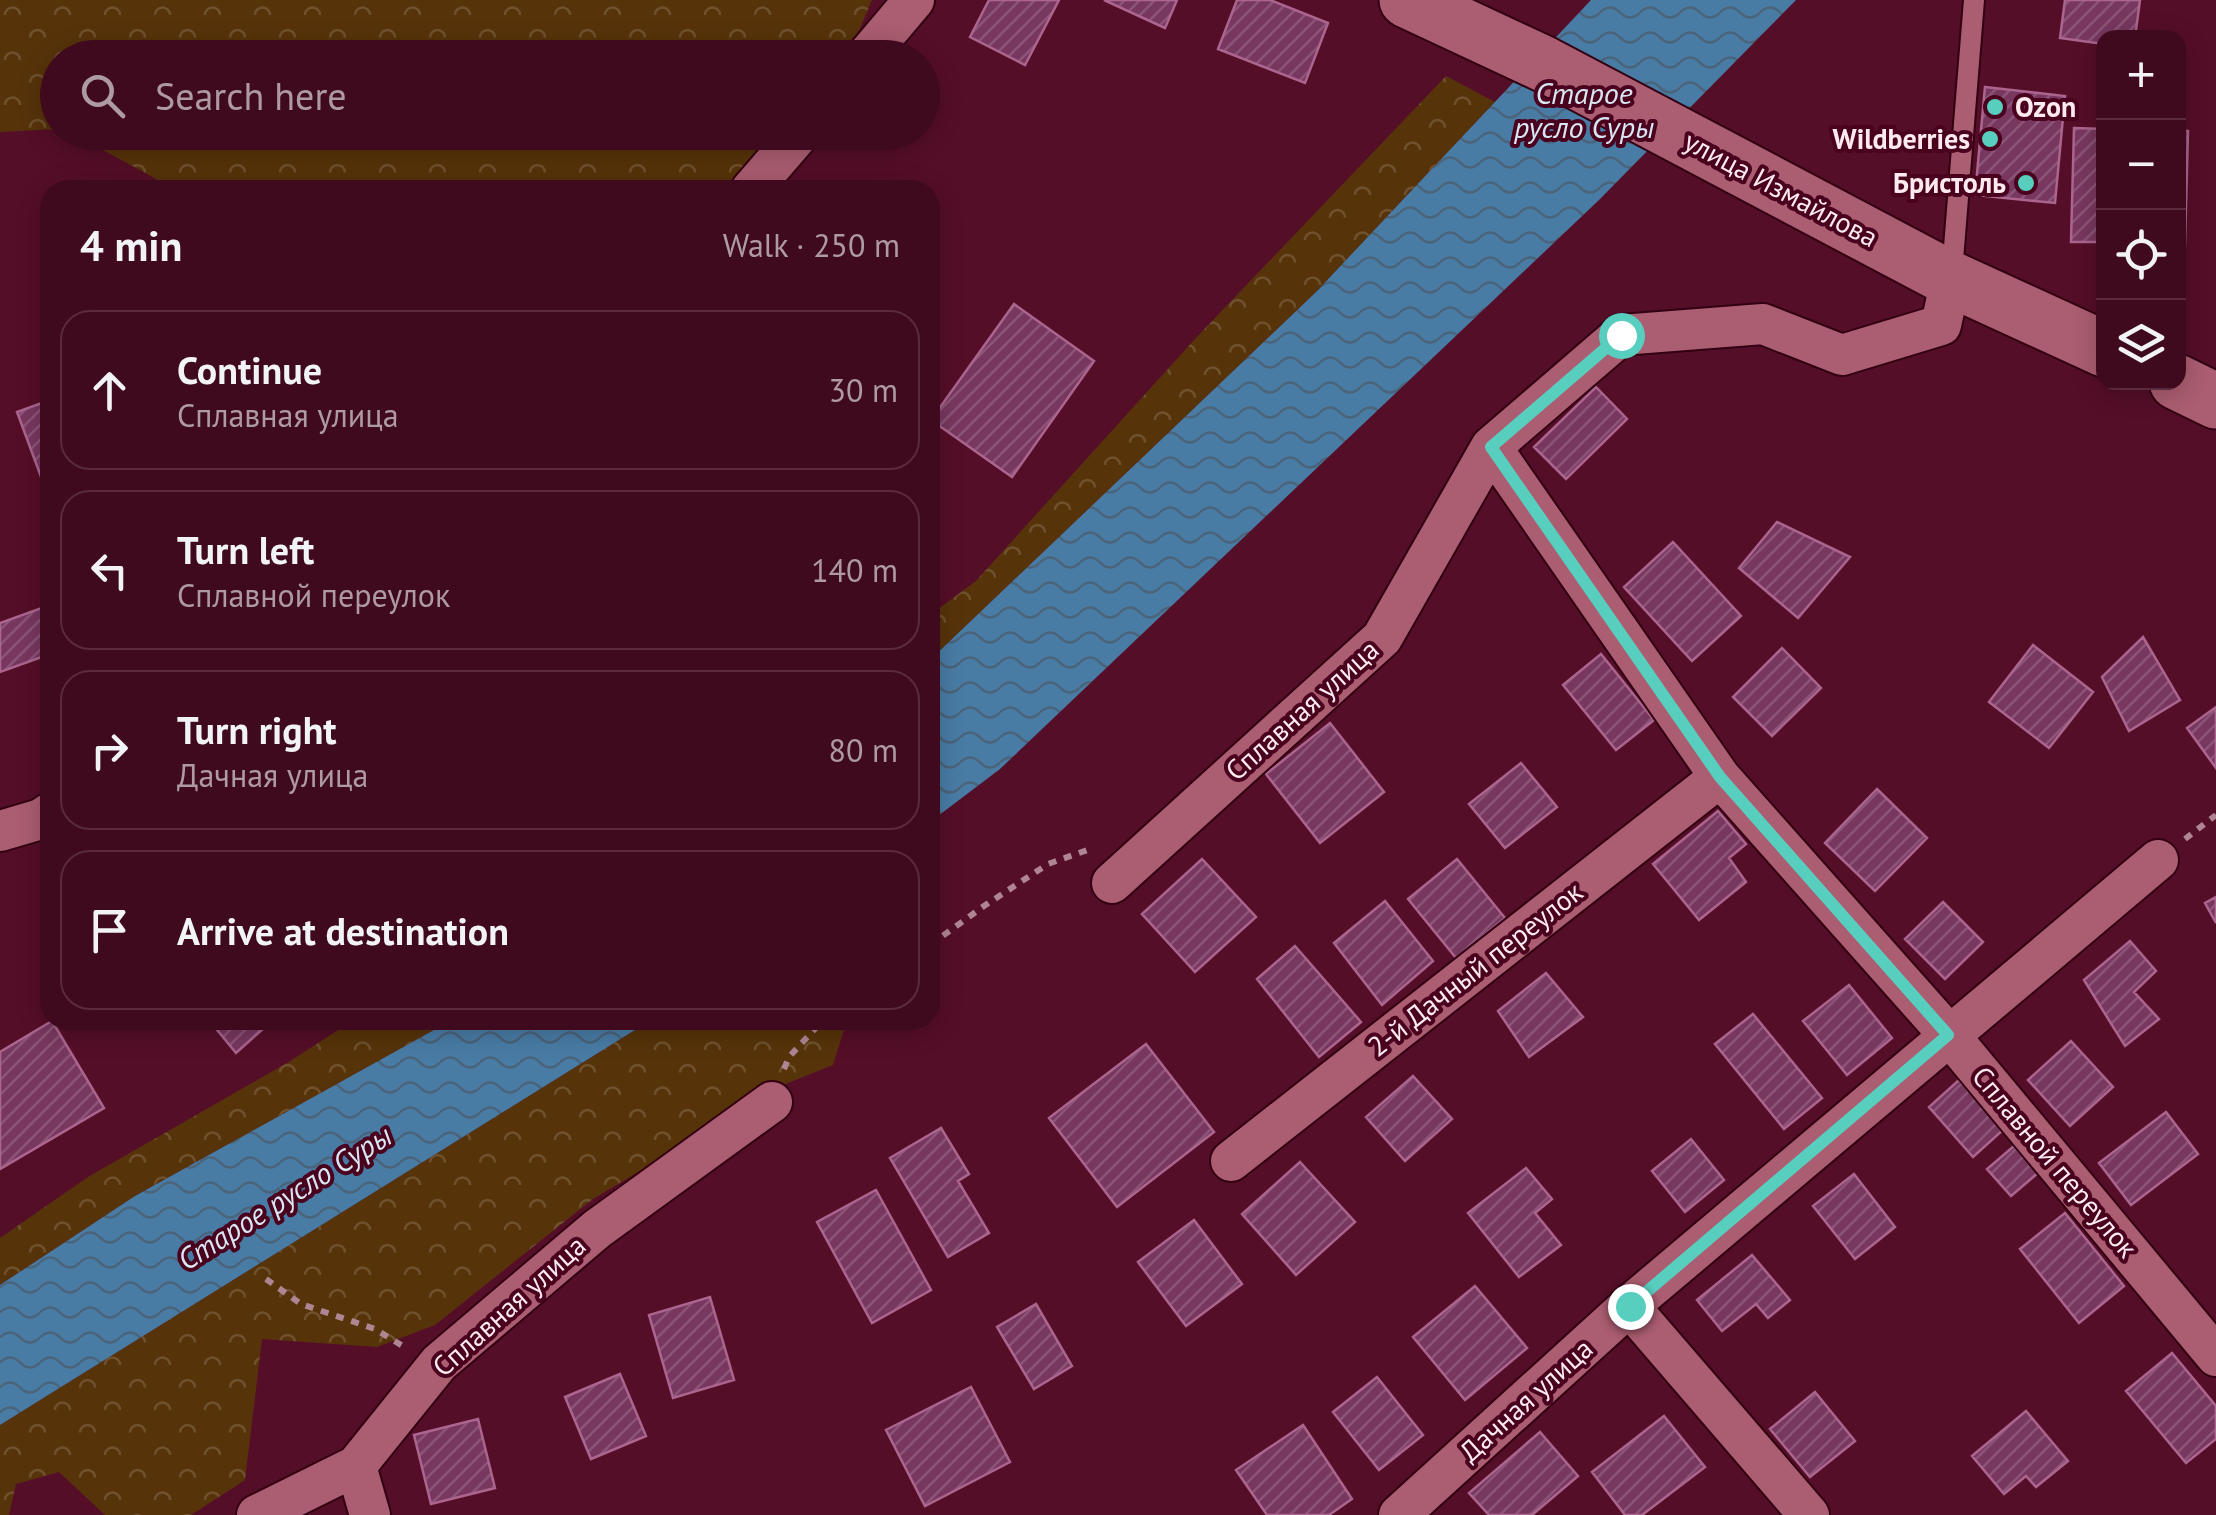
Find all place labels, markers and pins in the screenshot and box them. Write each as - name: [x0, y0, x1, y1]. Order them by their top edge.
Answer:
- place label: Ozon: [2015, 88, 2076, 125]
- marker: Ozon: [1984, 96, 2006, 118]
- place label: Wildberries: [1833, 120, 1970, 157]
- marker: Wildberries: [1979, 128, 2001, 150]
- place label: Бристоль: [1893, 164, 2006, 201]
- marker: Бристоль: [2015, 172, 2037, 194]

